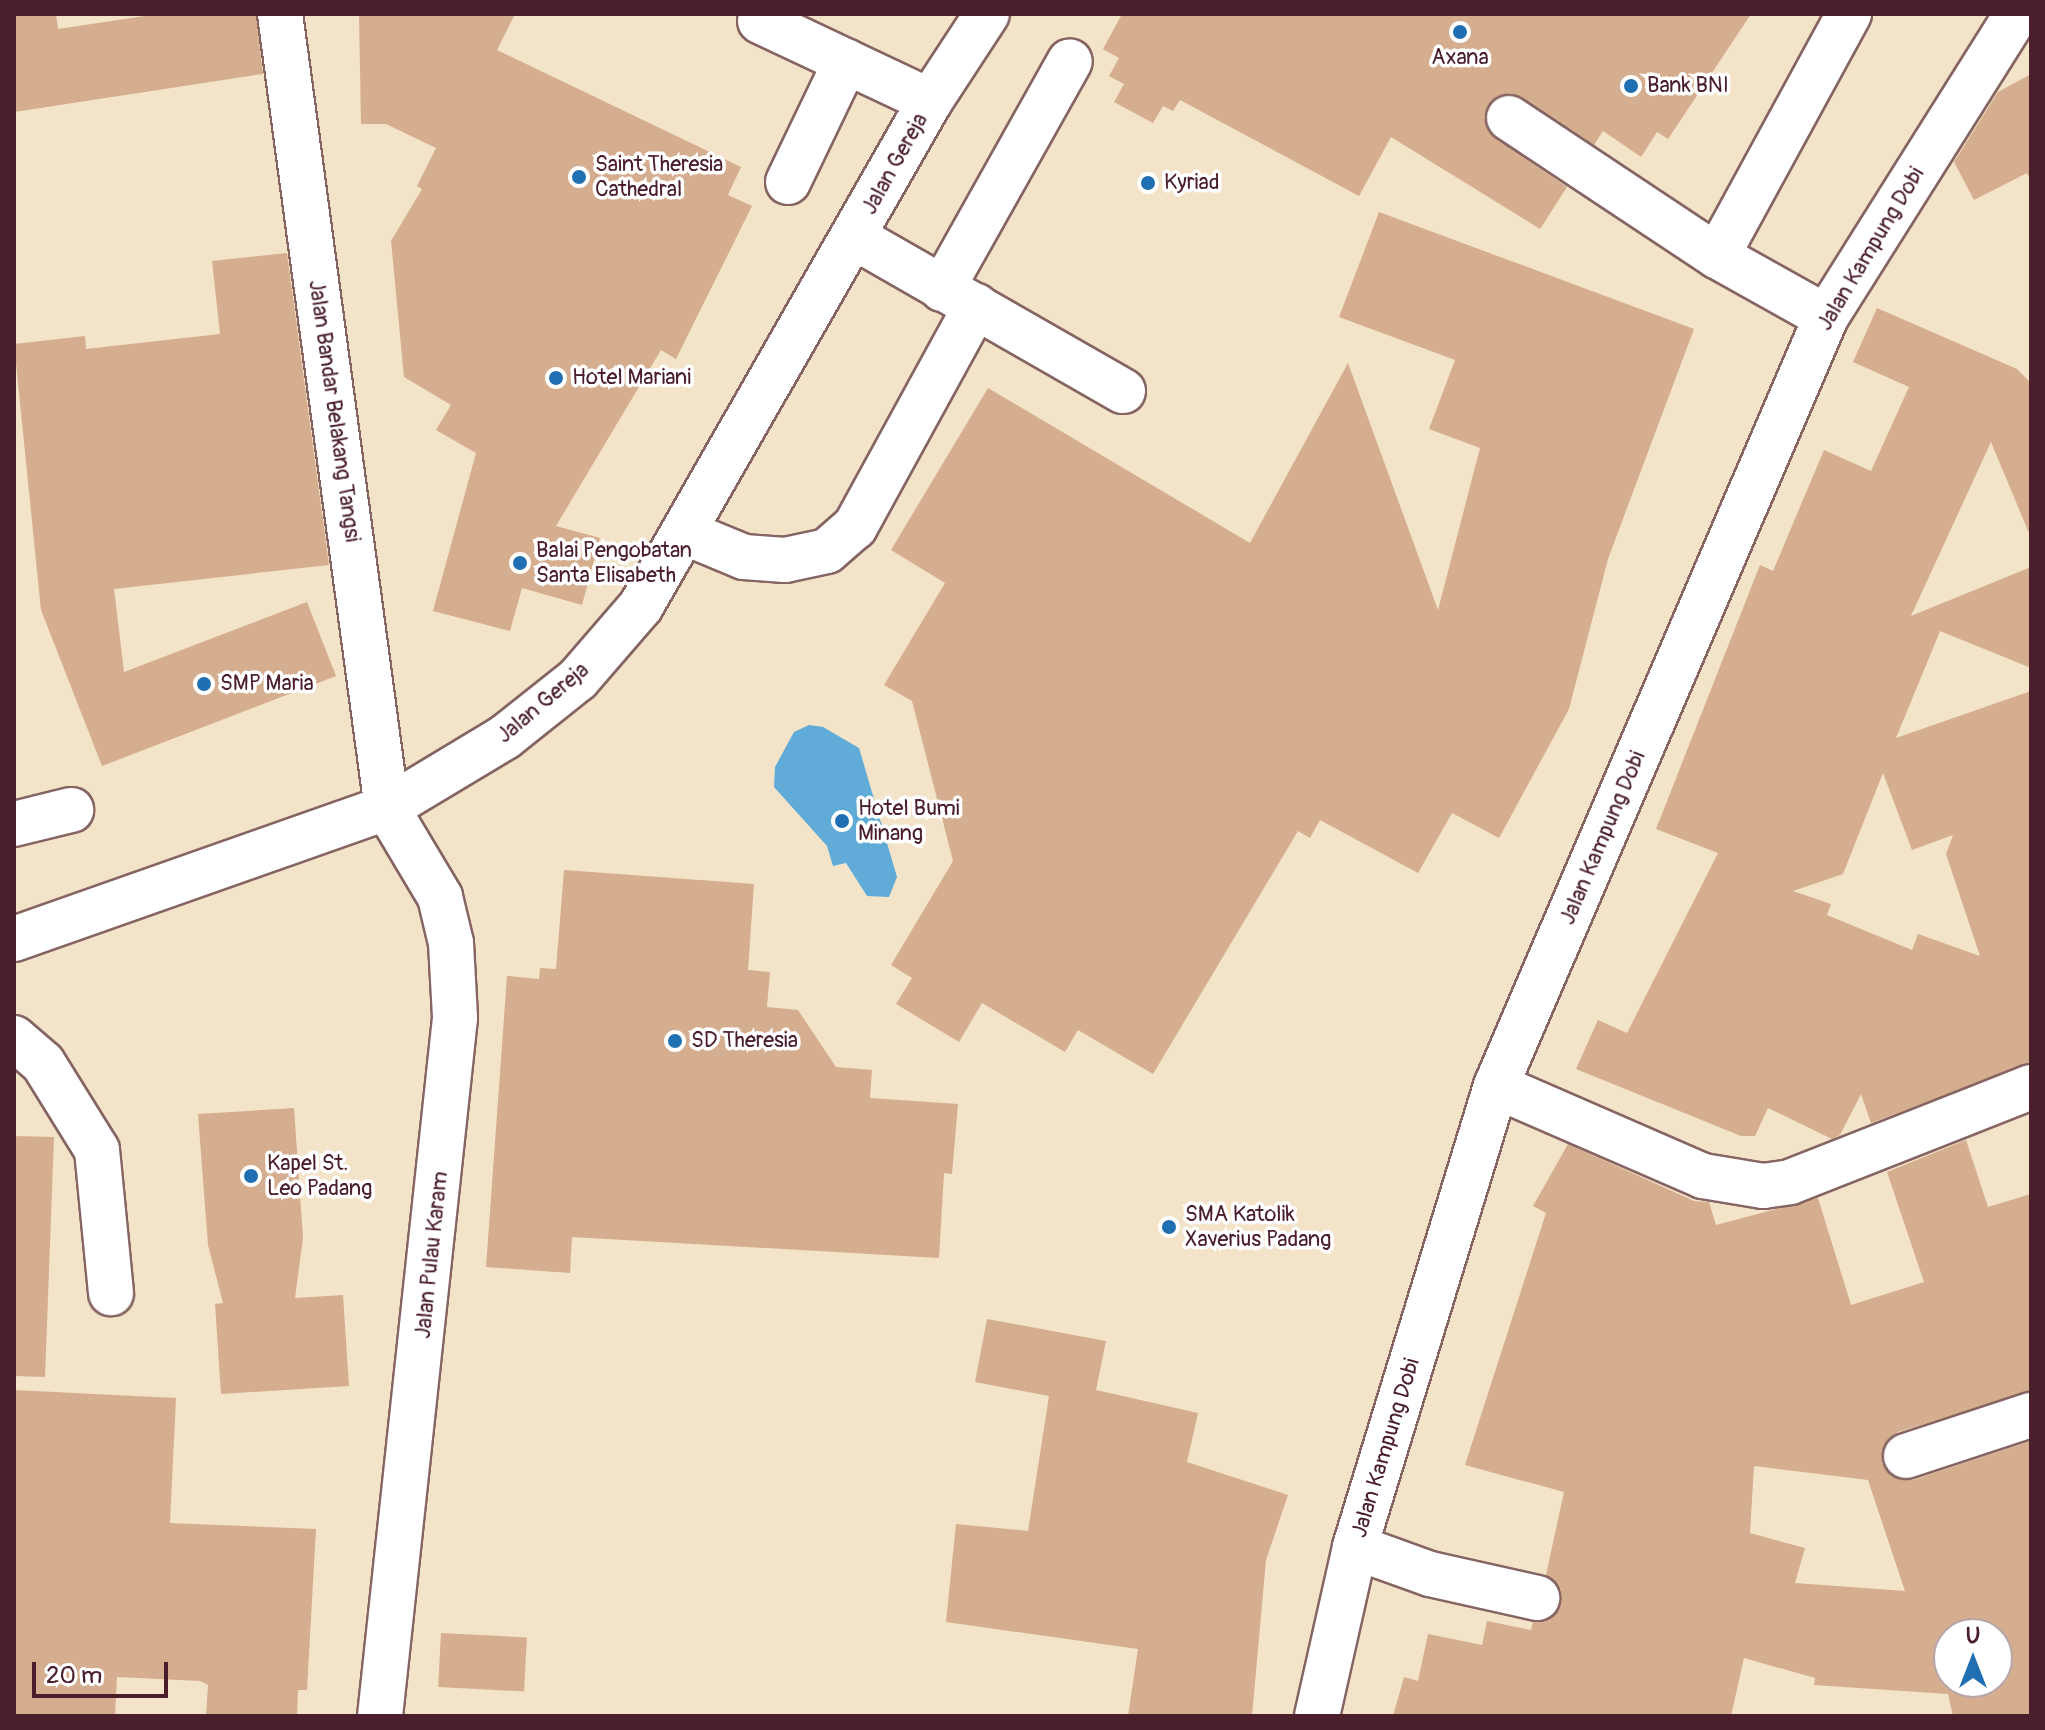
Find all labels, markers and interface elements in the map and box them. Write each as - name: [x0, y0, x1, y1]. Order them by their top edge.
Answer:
- marker: Axana: [1451, 23, 1469, 41]
- place label: Axana: [1431, 45, 1489, 71]
- place label: Bank BNI: [1647, 73, 1729, 99]
- marker: Bank BNI: [1622, 77, 1640, 95]
- street label: Jalan Gereja: [856, 109, 934, 219]
- place label: Saint Theresia Cathedral: [595, 151, 723, 202]
- street label: Jalan Kampung Dobi: [1812, 163, 1930, 335]
- marker: Saint Theresia Cathedral: [570, 168, 588, 186]
- place label: Kyriad: [1164, 170, 1219, 196]
- marker: Kyriad: [1139, 174, 1157, 192]
- street label: Jalan Bandar Belakang Tangsi: [303, 278, 365, 544]
- place label: Hotel Mariani: [572, 365, 691, 391]
- marker: Hotel Mariani: [547, 369, 565, 387]
- place label: Balai Pengobatan Santa Elisabeth: [536, 537, 692, 588]
- marker: Balai Pengobatan Santa Elisabeth: [511, 554, 529, 572]
- street label: Jalan Gereja: [492, 657, 594, 749]
- place label: SMP Maria: [220, 671, 314, 697]
- marker: SMP Maria: [195, 675, 213, 693]
- street label: Jalan Kampung Dobi: [1555, 747, 1651, 929]
- place label: Hotel Bumi Minang: [858, 795, 960, 846]
- marker: Hotel Bumi Minang: [833, 812, 851, 830]
- place label: SD Theresia: [691, 1028, 798, 1054]
- marker: SD Theresia: [666, 1032, 684, 1050]
- place label: Kapel St. Leo Padang: [267, 1150, 372, 1202]
- marker: Kapel St. Leo Padang: [242, 1167, 260, 1185]
- street label: Jalan Pulau Karam: [410, 1170, 454, 1340]
- place label: SMA Katolik Xaverius Padang: [1185, 1201, 1331, 1252]
- marker: SMA Katolik Xaverius Padang: [1160, 1218, 1178, 1236]
- street label: Jalan Kampung Dobi: [1346, 1355, 1426, 1541]
- north arrow: [1933, 1618, 2013, 1698]
- text: U: [1966, 1622, 1980, 1650]
- scale bar: [36, 1646, 172, 1696]
- text: 20 m: [46, 1661, 102, 1690]

